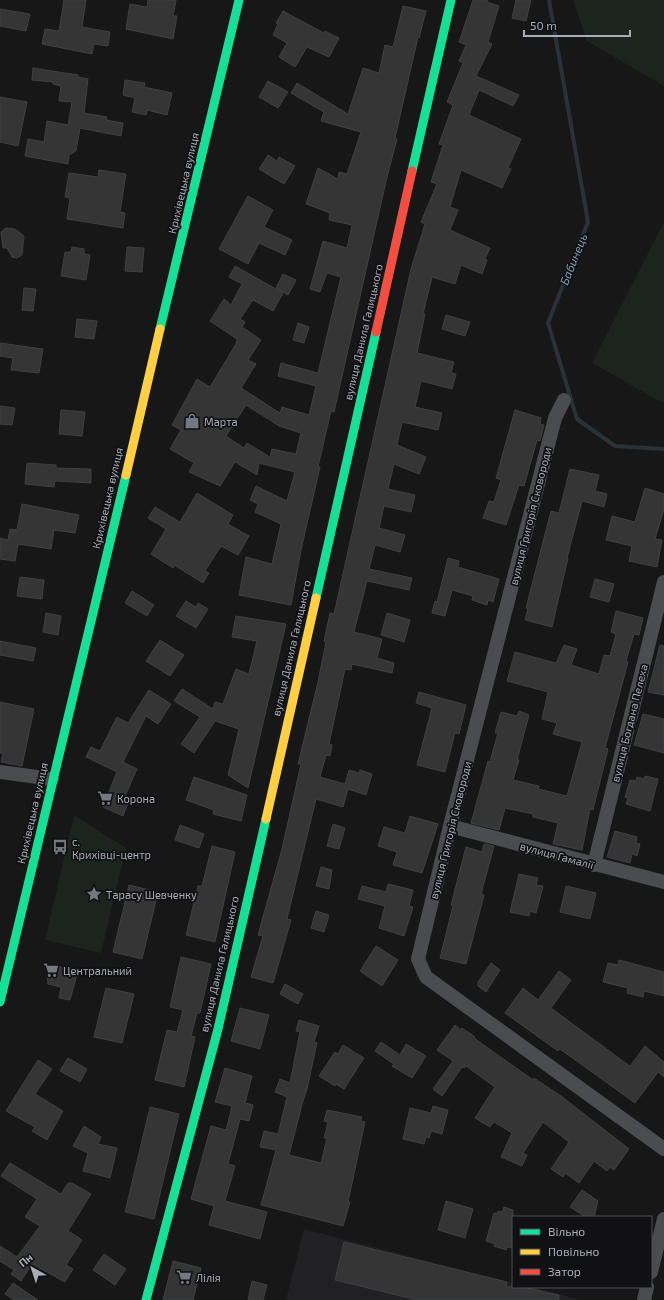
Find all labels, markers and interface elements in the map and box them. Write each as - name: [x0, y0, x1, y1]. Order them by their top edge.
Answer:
- scale bar: [524, 12, 630, 38]
- text: 50 m: [530, 18, 557, 32]
- street label: Крихівецька вулиця: [165, 131, 202, 235]
- water label: Бабинець: [556, 231, 590, 287]
- street label: вулиця Данила Галицького: [341, 263, 386, 401]
- shop icon: Марта: [183, 412, 201, 430]
- place label: Марта: [204, 415, 238, 428]
- street label: Крихівецька вулиця: [89, 446, 126, 550]
- street label: вулиця Григорія Сковороди: [507, 446, 554, 587]
- street label: вулиця Данила Галицького: [269, 579, 314, 717]
- street label: вулиця Богдана Пелеха: [608, 663, 651, 783]
- street label: вулиця Григорія Сковороди: [427, 760, 474, 901]
- street label: Крихівецька вулиця: [14, 761, 51, 865]
- supermarket icon: Корона: [96, 789, 114, 807]
- place label: Корона: [117, 792, 155, 805]
- place label: с. Крихівці-центр: [72, 835, 151, 861]
- bus stop icon: с. Крихівці-центр: [51, 838, 69, 856]
- street label: вулиця Гамалії: [519, 839, 595, 872]
- place icon: Тарасу Шевченку: [85, 885, 103, 903]
- place label: Тарасу Шевченку: [106, 888, 197, 902]
- street label: вулиця Данила Галицького: [197, 895, 242, 1033]
- supermarket icon: Центральний: [42, 961, 60, 979]
- place label: Центральний: [63, 964, 132, 977]
- legend: [512, 1216, 652, 1288]
- text: Вільно: [548, 1224, 585, 1238]
- text: Повільно: [548, 1244, 599, 1258]
- north arrow: [12, 1248, 52, 1288]
- text: Пн: [16, 1250, 35, 1269]
- text: Затор: [548, 1264, 581, 1278]
- supermarket icon: Лілія: [175, 1268, 193, 1286]
- place label: Лілія: [196, 1271, 221, 1284]

